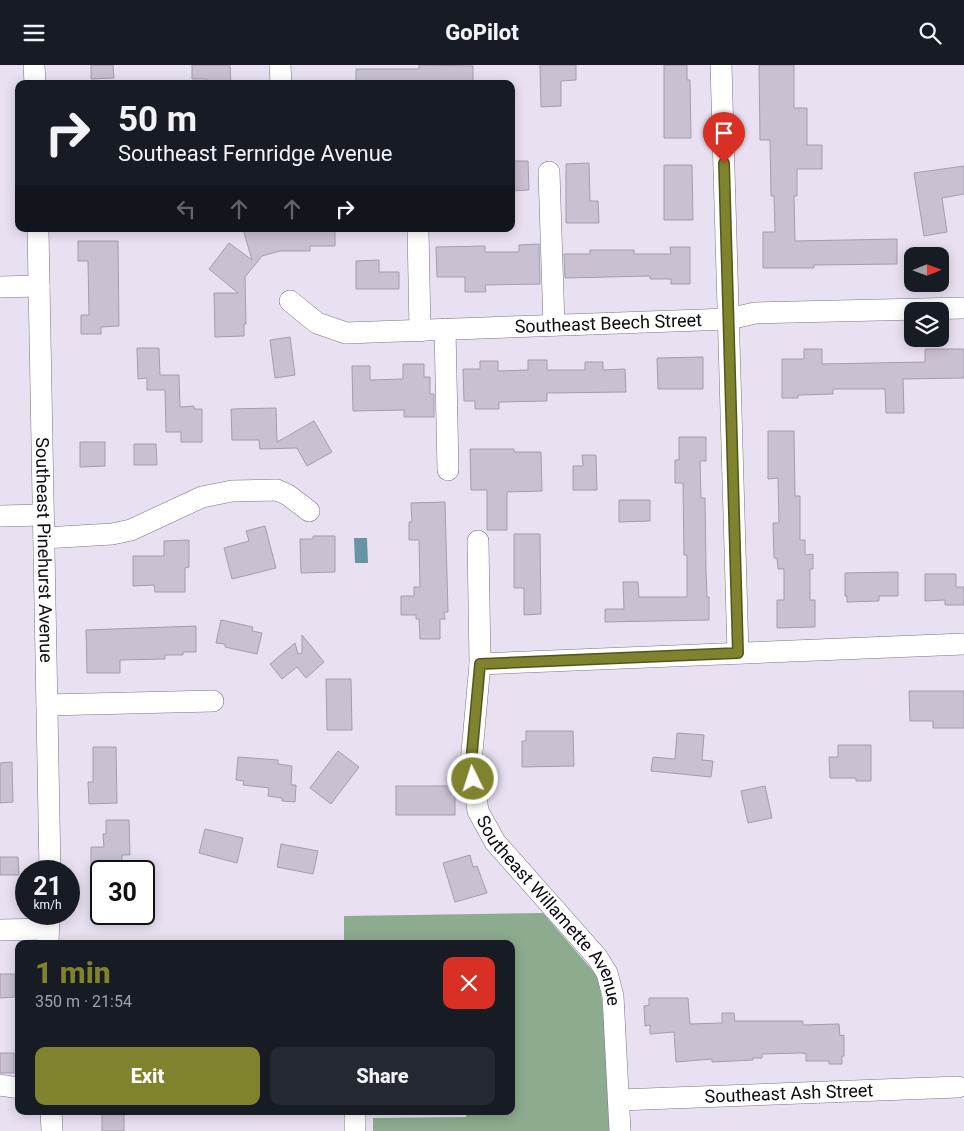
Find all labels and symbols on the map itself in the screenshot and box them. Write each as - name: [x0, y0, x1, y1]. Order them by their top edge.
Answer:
- pin: [703, 112, 745, 163]
- north arrow: [904, 247, 949, 293]
- street label: Southeast Beech Street: [514, 309, 702, 337]
- street label: Southeast Pinehurst Avenue: [32, 437, 57, 663]
- position arrow: [446, 752, 498, 804]
- street label: Southeast Willamette Avenue: [472, 812, 624, 1006]
- speed limit sign: 30: [90, 860, 155, 925]
- street label: Southeast Ash Street: [704, 1079, 874, 1107]

